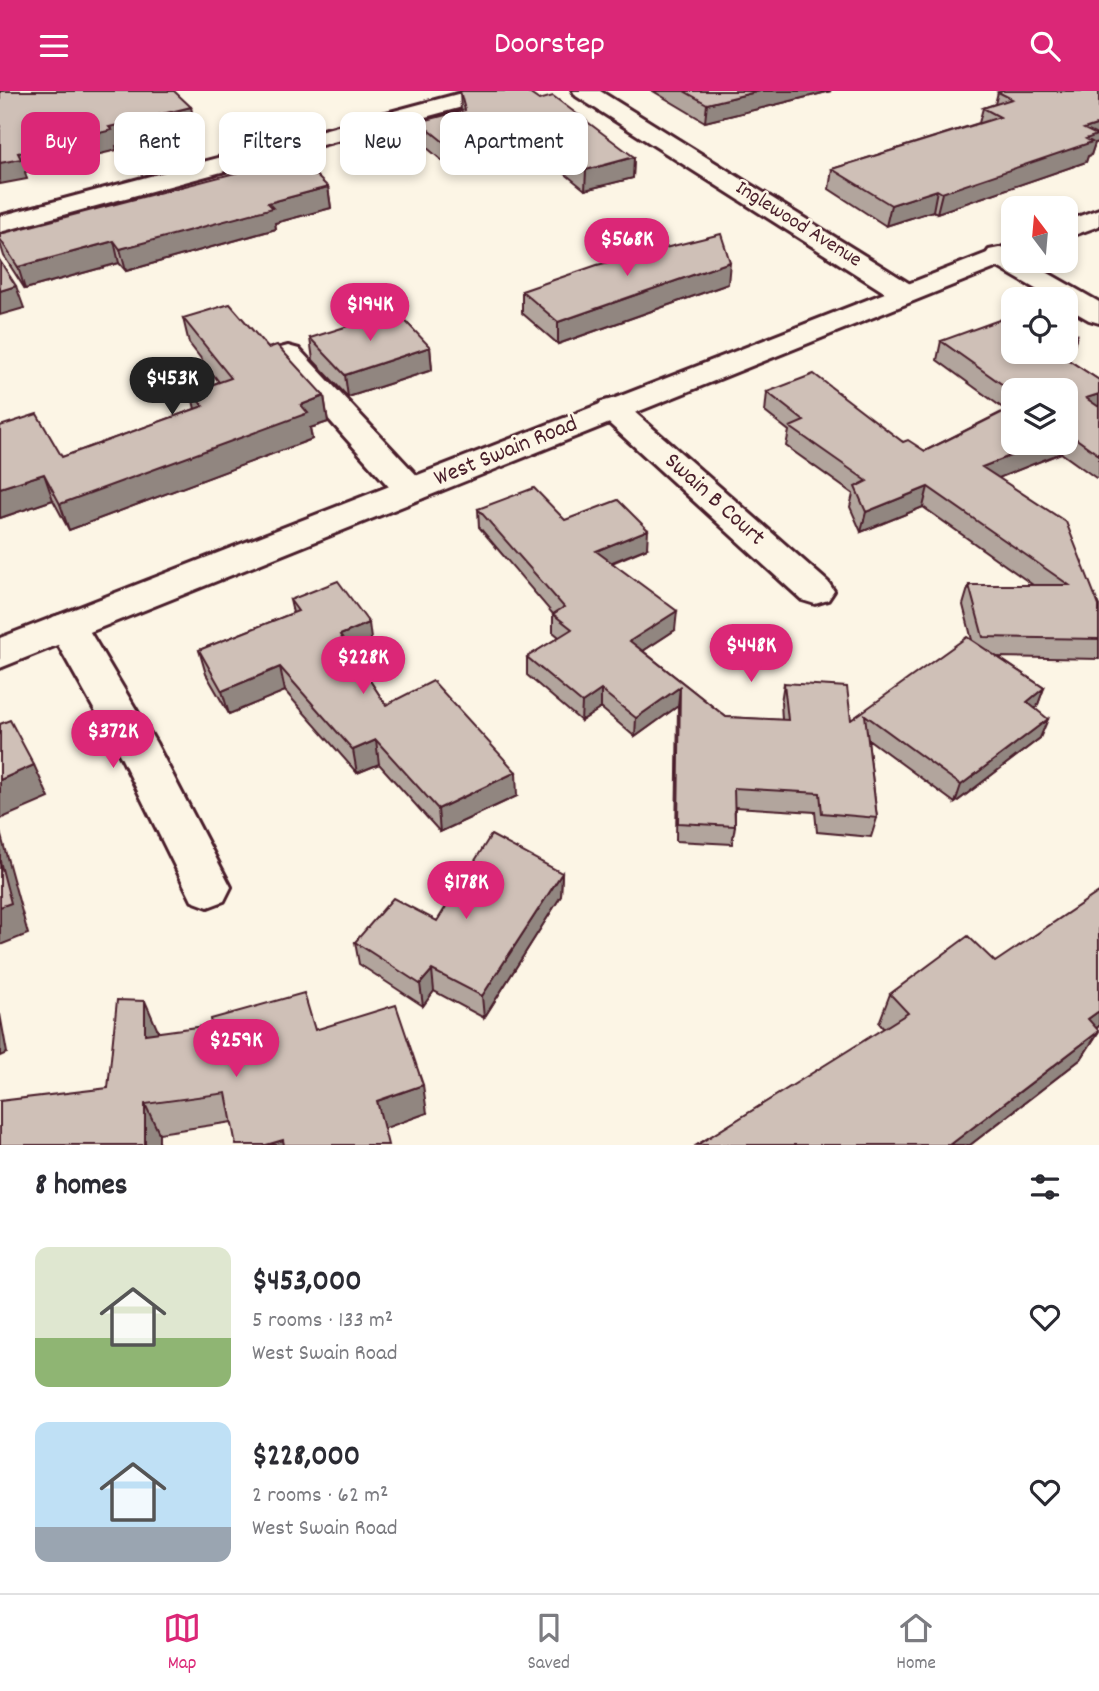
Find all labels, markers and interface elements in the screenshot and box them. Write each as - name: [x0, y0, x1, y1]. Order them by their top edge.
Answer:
- text: Doorstep: [494, 23, 605, 69]
- icon: menu: [35, 27, 73, 65]
- icon: search: [1026, 27, 1064, 65]
- chip: Buy: [21, 112, 100, 175]
- chip: Rent: [114, 112, 205, 175]
- chip: Filters: [219, 112, 326, 175]
- chip: New: [340, 112, 426, 175]
- chip: Apartment: [440, 112, 588, 175]
- street label: Inglewood Avenue: [729, 174, 867, 276]
- north arrow: [1001, 196, 1078, 273]
- map controls: [1001, 196, 1078, 455]
- pin: $568K: [578, 219, 676, 278]
- text: $568K: [600, 224, 654, 257]
- pin: $194K: [321, 283, 419, 343]
- button: locate: [1001, 287, 1078, 364]
- text: $194K: [346, 289, 394, 322]
- pin: $453K: [123, 357, 221, 417]
- text: $453K: [146, 363, 198, 396]
- button: layers: [1001, 378, 1078, 455]
- street label: West Swain Road: [429, 408, 583, 496]
- street label: Swain B Court: [656, 445, 772, 555]
- pin: $448K: [702, 625, 800, 684]
- text: $448K: [726, 630, 776, 663]
- pin: $228K: [314, 637, 412, 696]
- text: $228K: [337, 642, 389, 675]
- pin: $372K: [64, 711, 162, 770]
- text: $372K: [87, 716, 139, 749]
- pin: $178K: [417, 861, 515, 921]
- text: $178K: [443, 867, 489, 900]
- pin: $259K: [187, 1019, 285, 1079]
- text: $259K: [209, 1025, 263, 1058]
- text: 8 homes: [35, 1166, 127, 1209]
- icon: filters: [1026, 1168, 1064, 1206]
- text: $453,000: [252, 1262, 362, 1305]
- icon: home: [91, 1275, 175, 1359]
- icon: heart: [1026, 1298, 1064, 1336]
- text: 5 rooms · 133 m²: [252, 1305, 393, 1338]
- text: West Swain Road: [252, 1338, 398, 1371]
- text: $228,000: [252, 1437, 360, 1480]
- icon: home: [91, 1450, 175, 1534]
- icon: heart: [1026, 1473, 1064, 1511]
- text: 2 rooms · 62 m²: [252, 1480, 388, 1513]
- text: West Swain Road: [252, 1513, 398, 1546]
- tab: Map: [163, 1609, 201, 1678]
- tab: Saved: [527, 1609, 570, 1678]
- tab: Home: [896, 1609, 936, 1678]

